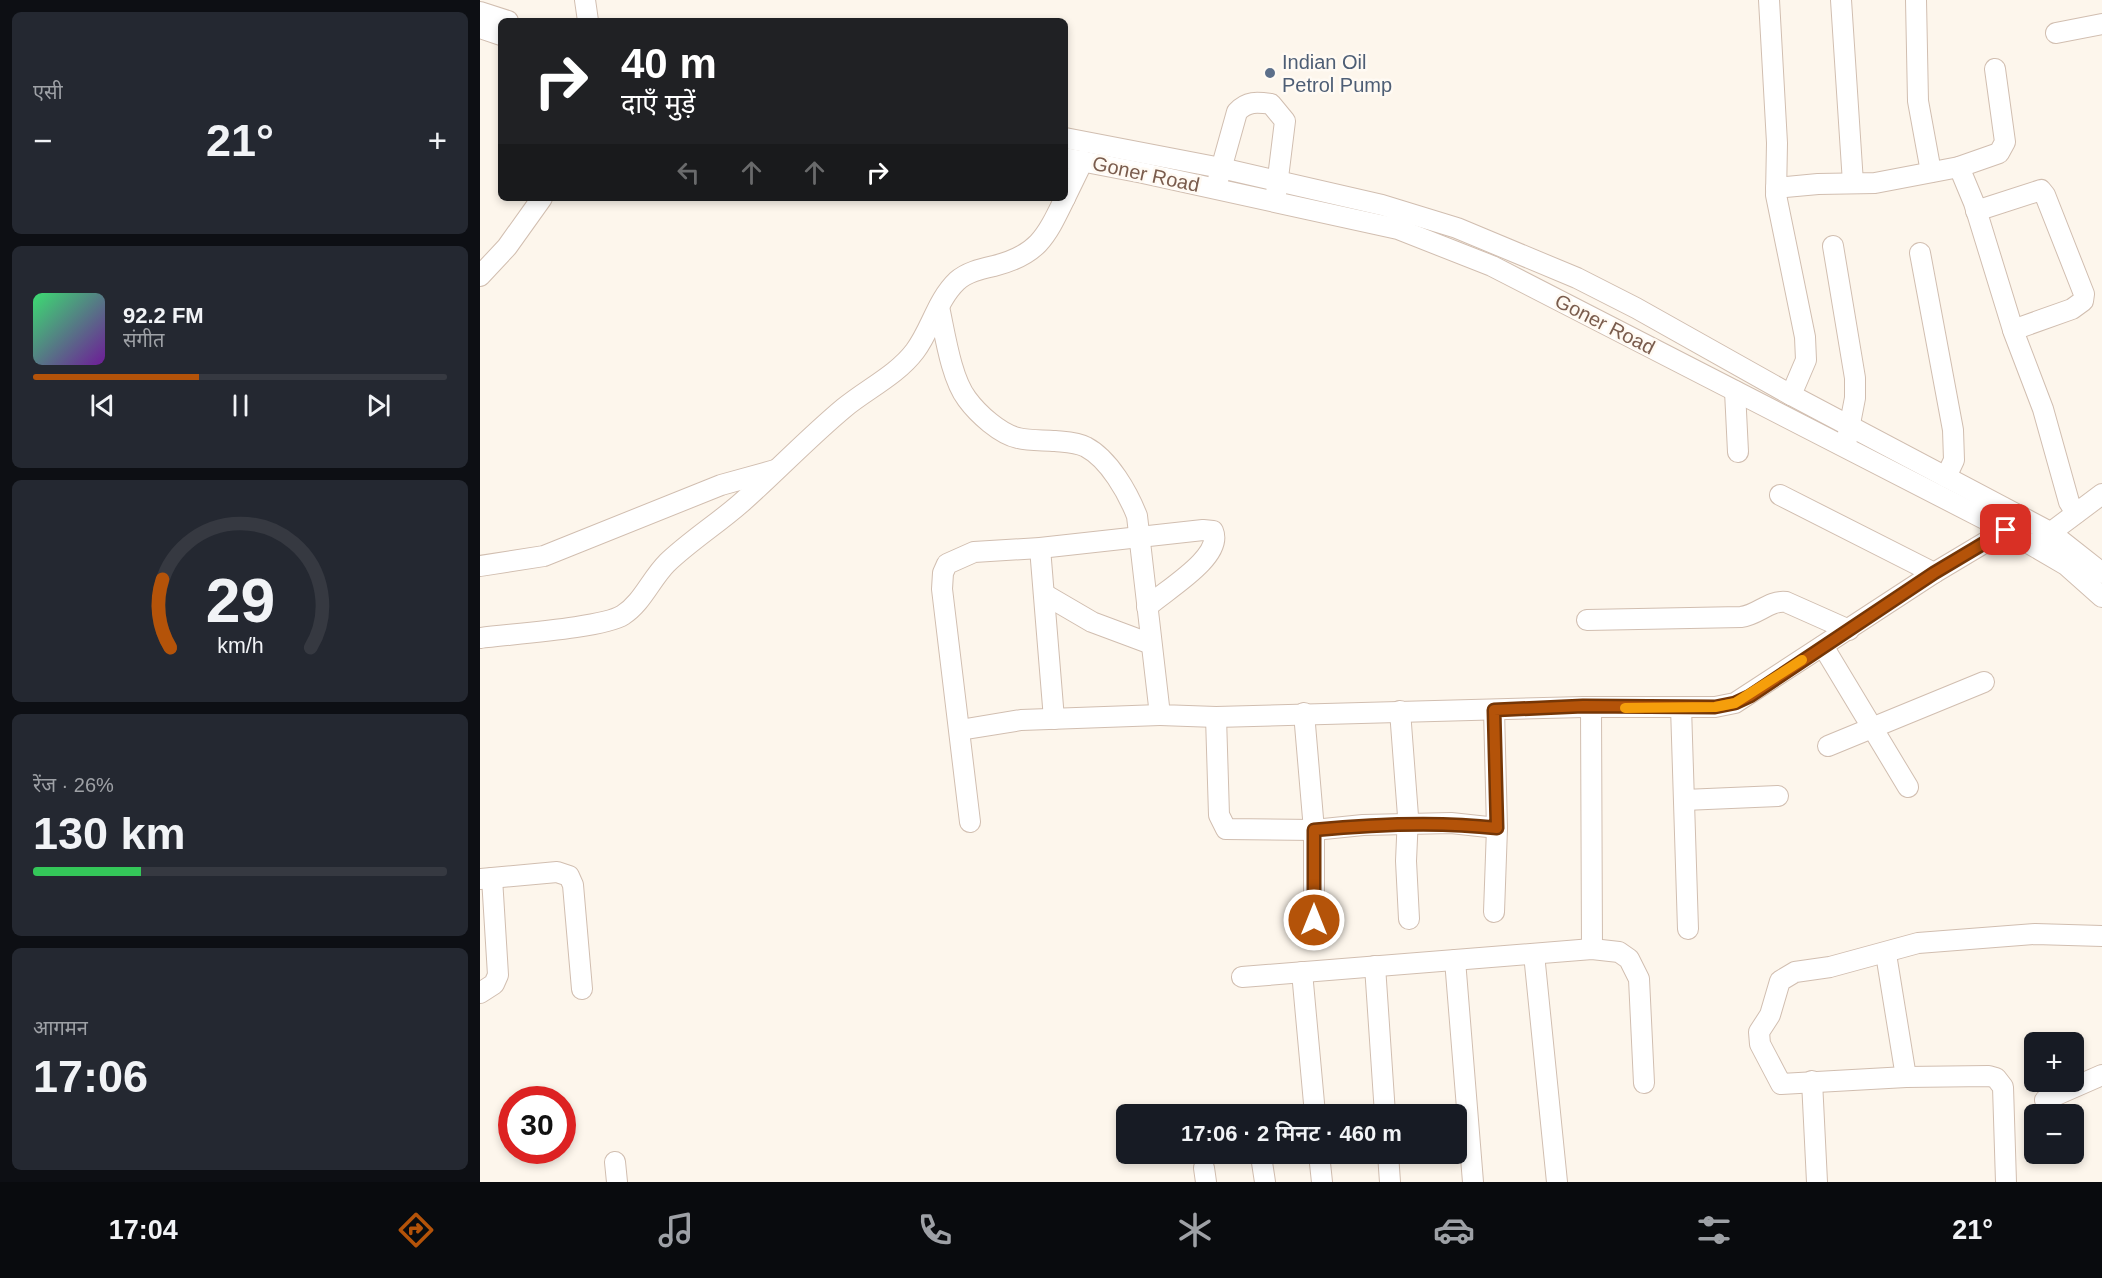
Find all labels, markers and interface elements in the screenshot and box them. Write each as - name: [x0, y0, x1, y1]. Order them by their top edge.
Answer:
- text: 40 m: [621, 40, 717, 87]
- icon: right: [522, 42, 600, 120]
- place label: Indian Oil Petrol Pump: [1282, 51, 1392, 96]
- marker: Indian Oil Petrol Pump: [1263, 66, 1277, 80]
- text: एसी: [33, 81, 63, 103]
- text: दाएँ मुड़ें: [621, 89, 695, 119]
- text: 21°: [206, 115, 274, 166]
- text: −: [33, 122, 52, 159]
- text: +: [428, 122, 447, 159]
- street label: Goner Road: [1090, 152, 1202, 196]
- icon: left: [672, 156, 705, 189]
- icon: ahead: [735, 156, 768, 189]
- icon: ahead: [798, 156, 831, 189]
- icon: right: [861, 156, 894, 189]
- street label: Goner Road: [1551, 289, 1659, 359]
- text: 92.2 FM: [123, 303, 204, 328]
- text: संगीत: [123, 329, 164, 351]
- icon: previous: [86, 389, 119, 422]
- icon: pause: [224, 389, 257, 422]
- icon: next: [362, 389, 395, 422]
- pin: [1980, 504, 2031, 555]
- icon: arrive: [1989, 513, 2022, 546]
- text: 29: [205, 566, 275, 635]
- text: km/h: [217, 634, 263, 658]
- text: रेंज · 26%: [33, 774, 114, 796]
- text: 130 km: [33, 808, 186, 859]
- position arrow: [1282, 888, 1346, 952]
- text: आगमन: [33, 1017, 88, 1039]
- map controls: [2024, 1032, 2084, 1164]
- button: +: [2024, 1032, 2084, 1092]
- text: 17:06: [33, 1051, 148, 1102]
- speed limit sign: 30: [498, 1086, 576, 1164]
- button: −: [2024, 1104, 2084, 1164]
- text: 17:06 · 2 मिनट · 460 m: [1181, 1121, 1402, 1146]
- icon: directions: [395, 1209, 437, 1251]
- icon: music: [655, 1209, 697, 1251]
- icon: phone: [914, 1209, 956, 1251]
- icon: climate: [1174, 1209, 1216, 1251]
- icon: car: [1433, 1209, 1475, 1251]
- icon: filters: [1693, 1209, 1735, 1251]
- text: 17:04: [109, 1215, 178, 1245]
- text: 21°: [1952, 1215, 1993, 1245]

